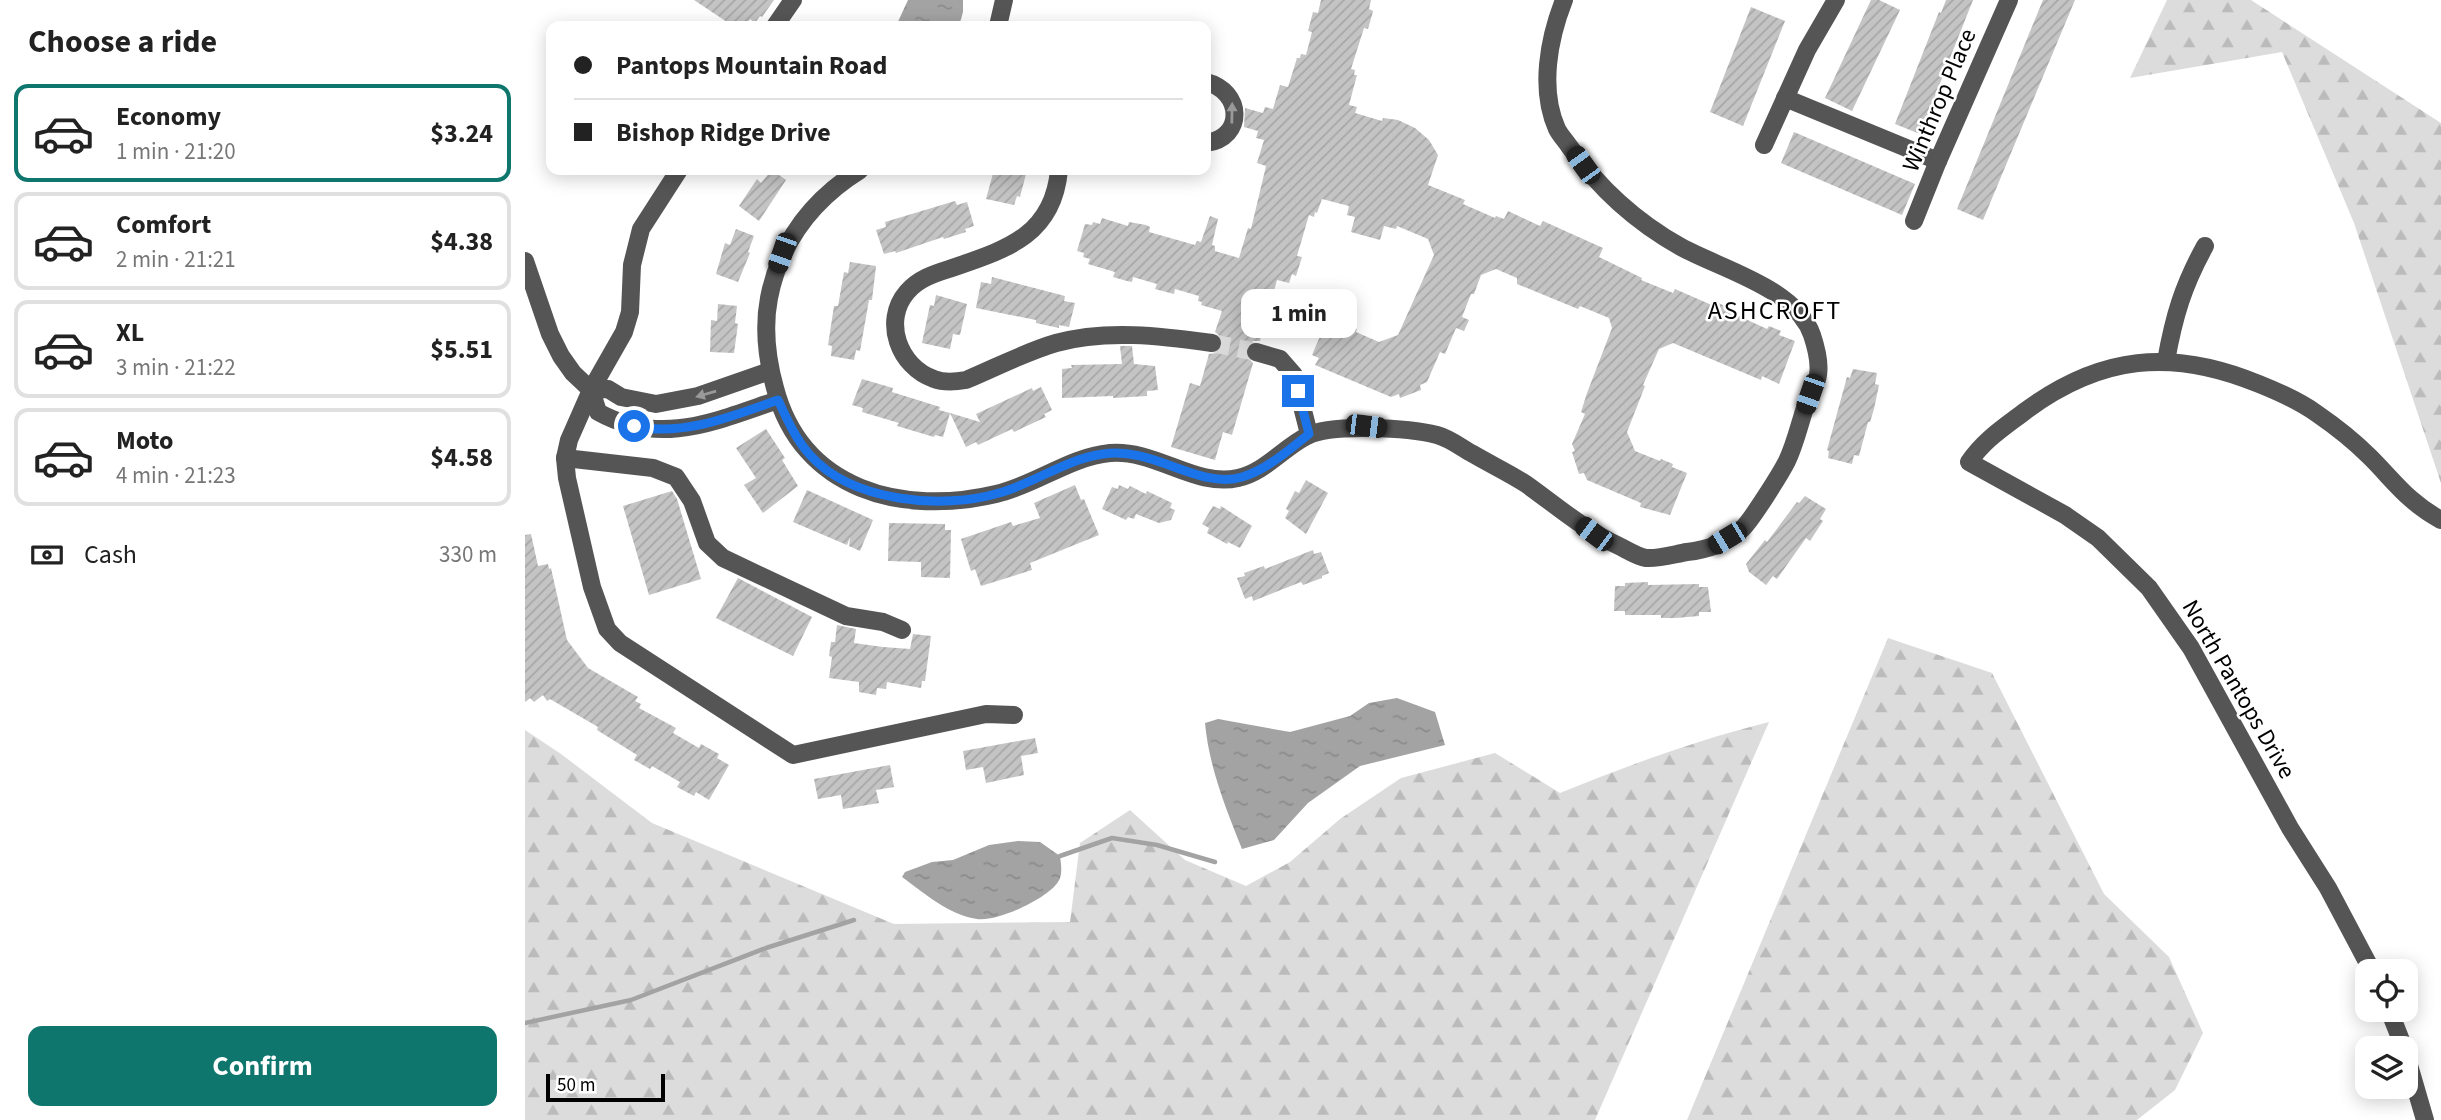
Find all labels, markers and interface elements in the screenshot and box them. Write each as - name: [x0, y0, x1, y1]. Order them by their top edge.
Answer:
- text: Choose a ride: [28, 19, 217, 65]
- street label: Winthrop Place: [1894, 23, 1985, 177]
- text: Pantops Mountain Road: [616, 47, 887, 84]
- text: Economy: [116, 98, 221, 135]
- one-way arrow: [1226, 101, 1238, 123]
- icon: car: [32, 102, 95, 165]
- text: Bishop Ridge Drive: [616, 114, 831, 151]
- text: $3.24: [430, 115, 493, 152]
- text: 1 min · 21:20: [116, 135, 236, 168]
- car: [1563, 142, 1604, 188]
- text: Comfort: [116, 206, 211, 243]
- icon: car: [32, 210, 95, 273]
- text: $4.38: [430, 223, 493, 260]
- car: [766, 230, 799, 276]
- text: 2 min · 21:21: [116, 243, 236, 276]
- callout: 1 min: [1240, 290, 1356, 338]
- district label: ASHCROFT: [1708, 292, 1842, 329]
- text: 1 min: [1271, 297, 1327, 330]
- text: XL: [116, 314, 144, 351]
- icon: car: [32, 318, 95, 381]
- text: $5.51: [430, 331, 493, 368]
- text: 3 min · 21:22: [116, 351, 236, 384]
- car: [1794, 371, 1827, 417]
- route end: [1282, 375, 1314, 407]
- one-way arrow: [695, 389, 716, 399]
- route start: [618, 410, 650, 442]
- car: [1344, 413, 1389, 439]
- text: Moto: [116, 422, 173, 459]
- icon: car: [32, 426, 95, 489]
- text: $4.58: [430, 439, 493, 476]
- text: 4 min · 21:23: [116, 459, 236, 492]
- car: [1571, 513, 1618, 555]
- car: [1704, 518, 1751, 558]
- icon: cash: [28, 536, 66, 574]
- text: Cash: [84, 536, 137, 573]
- text: 330 m: [439, 538, 497, 571]
- street label: North Pantops Drive: [2173, 593, 2304, 785]
- map controls: [2355, 959, 2418, 1099]
- button: locate: [2355, 959, 2418, 1022]
- button: Confirm: [28, 1026, 497, 1106]
- button: layers: [2355, 1036, 2418, 1099]
- scale bar: [546, 1071, 665, 1103]
- text: 50 m: [557, 1072, 595, 1099]

